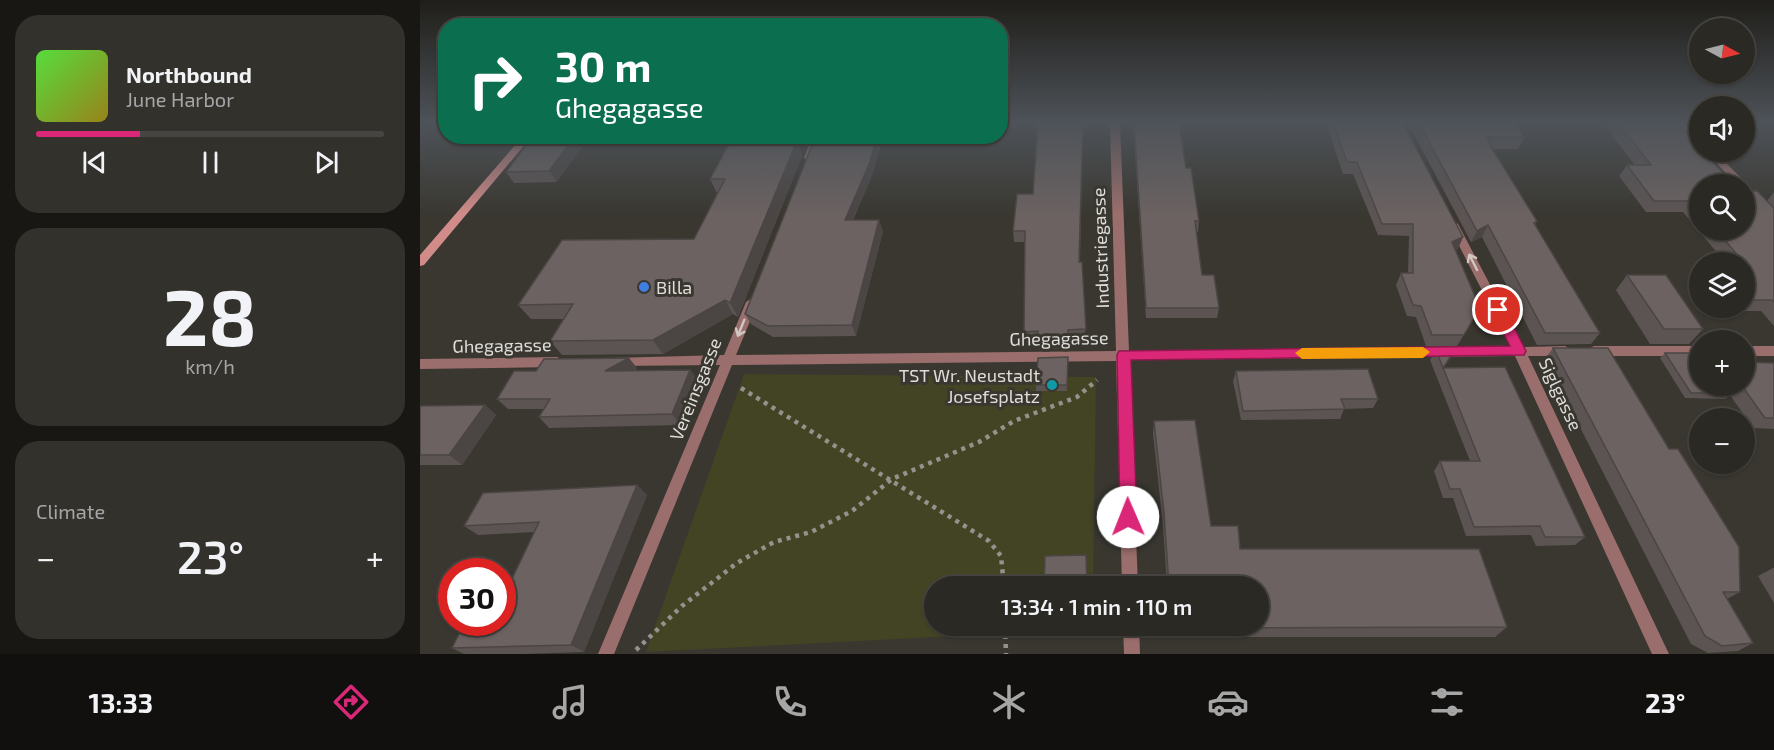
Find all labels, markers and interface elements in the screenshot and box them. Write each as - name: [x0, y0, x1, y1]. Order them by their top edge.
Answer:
- north arrow: [1689, 18, 1755, 84]
- map controls: [1689, 18, 1755, 474]
- text: 30 m: [555, 40, 651, 90]
- icon: right: [456, 42, 534, 120]
- text: Northbound: [126, 61, 252, 87]
- text: June Harbor: [126, 87, 234, 111]
- text: Ghegagasse: [555, 91, 704, 123]
- button: sound: [1689, 96, 1755, 162]
- icon: previous: [78, 146, 111, 179]
- icon: pause: [194, 146, 227, 179]
- icon: next: [310, 146, 343, 179]
- button: search: [1689, 174, 1755, 240]
- street label: Industriegasse: [1087, 187, 1113, 309]
- button: layers: [1689, 252, 1755, 318]
- one-way arrow: [1467, 254, 1479, 271]
- text: 28: [163, 268, 257, 362]
- place label: Billa: [656, 276, 692, 298]
- marker: Billa: [637, 280, 651, 294]
- pin: [1472, 284, 1523, 335]
- icon: arrive: [1481, 293, 1514, 326]
- one-way arrow: [735, 318, 746, 336]
- street label: Ghegagasse: [1009, 326, 1109, 350]
- button: +: [1689, 330, 1755, 396]
- street label: Ghegagasse: [452, 333, 552, 357]
- street label: Vereinsgasse: [664, 335, 726, 443]
- text: km/h: [185, 354, 235, 378]
- street label: Siglgasse: [1535, 354, 1587, 434]
- place label: TST Wr. Neustadt Josefsplatz: [899, 364, 1040, 407]
- marker: TST Wr. Neustadt Josefsplatz: [1045, 378, 1059, 392]
- button: −: [1689, 408, 1755, 474]
- position arrow: [1096, 485, 1160, 549]
- text: Climate: [36, 499, 105, 523]
- text: 23°: [177, 529, 244, 583]
- text: −: [36, 537, 55, 577]
- text: +: [366, 537, 384, 577]
- speed limit sign: 30: [438, 558, 516, 636]
- text: 13:34 · 1 min · 110 m: [1001, 593, 1192, 619]
- icon: directions: [330, 681, 372, 723]
- icon: music: [549, 681, 591, 723]
- icon: phone: [769, 681, 811, 723]
- icon: climate: [988, 681, 1030, 723]
- icon: car: [1207, 681, 1249, 723]
- icon: filters: [1426, 681, 1468, 723]
- text: 13:33: [89, 686, 153, 718]
- text: 23°: [1645, 686, 1685, 718]

